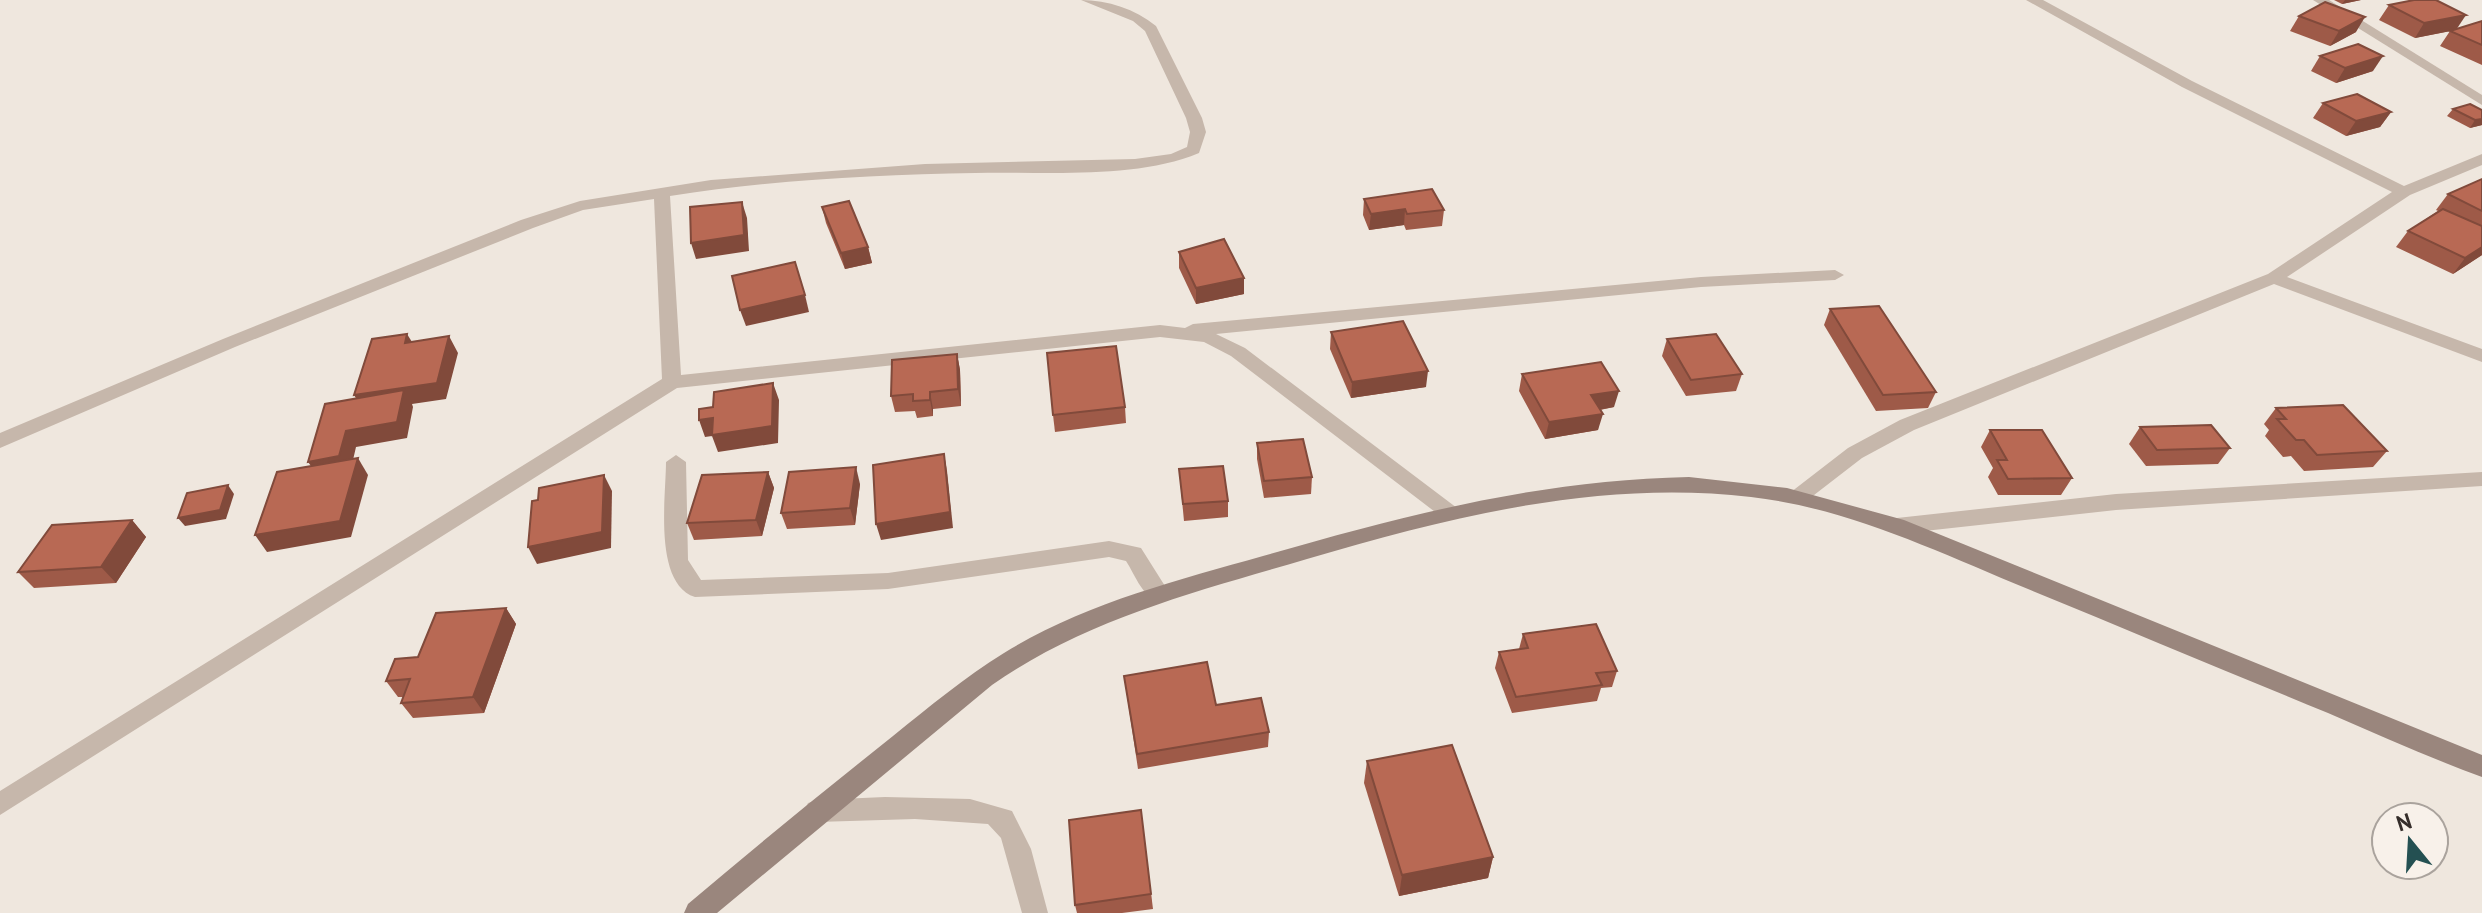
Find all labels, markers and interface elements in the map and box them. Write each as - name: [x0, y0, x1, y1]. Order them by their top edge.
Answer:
- north arrow: [2370, 801, 2450, 881]
- text: N: [2393, 806, 2415, 838]

